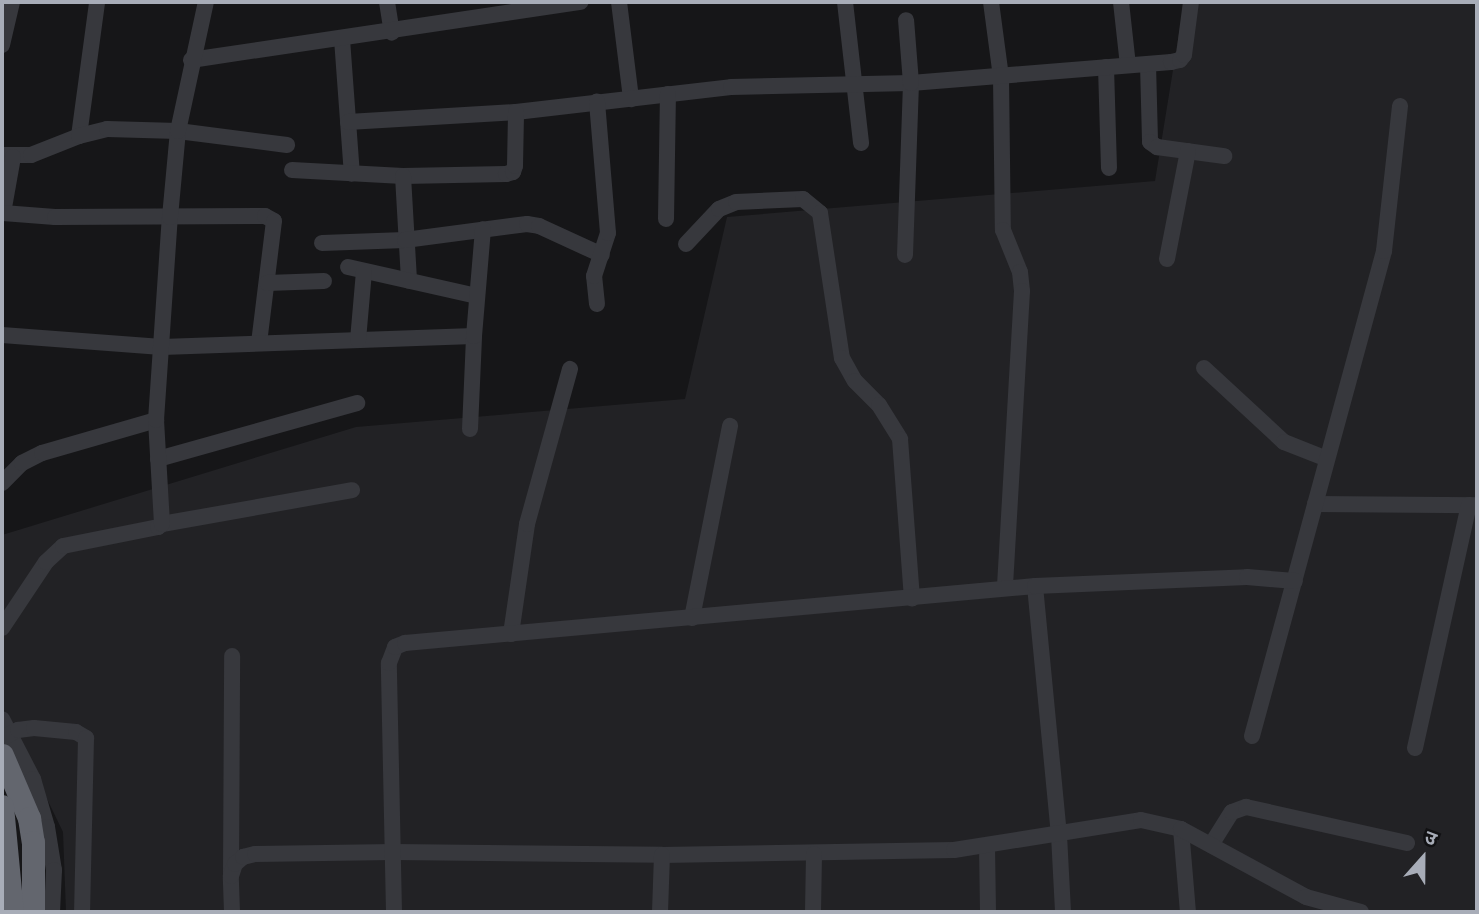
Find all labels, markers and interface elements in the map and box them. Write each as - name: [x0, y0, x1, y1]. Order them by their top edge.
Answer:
- north arrow: [1388, 823, 1458, 893]
- text: उ: [1421, 825, 1440, 851]

